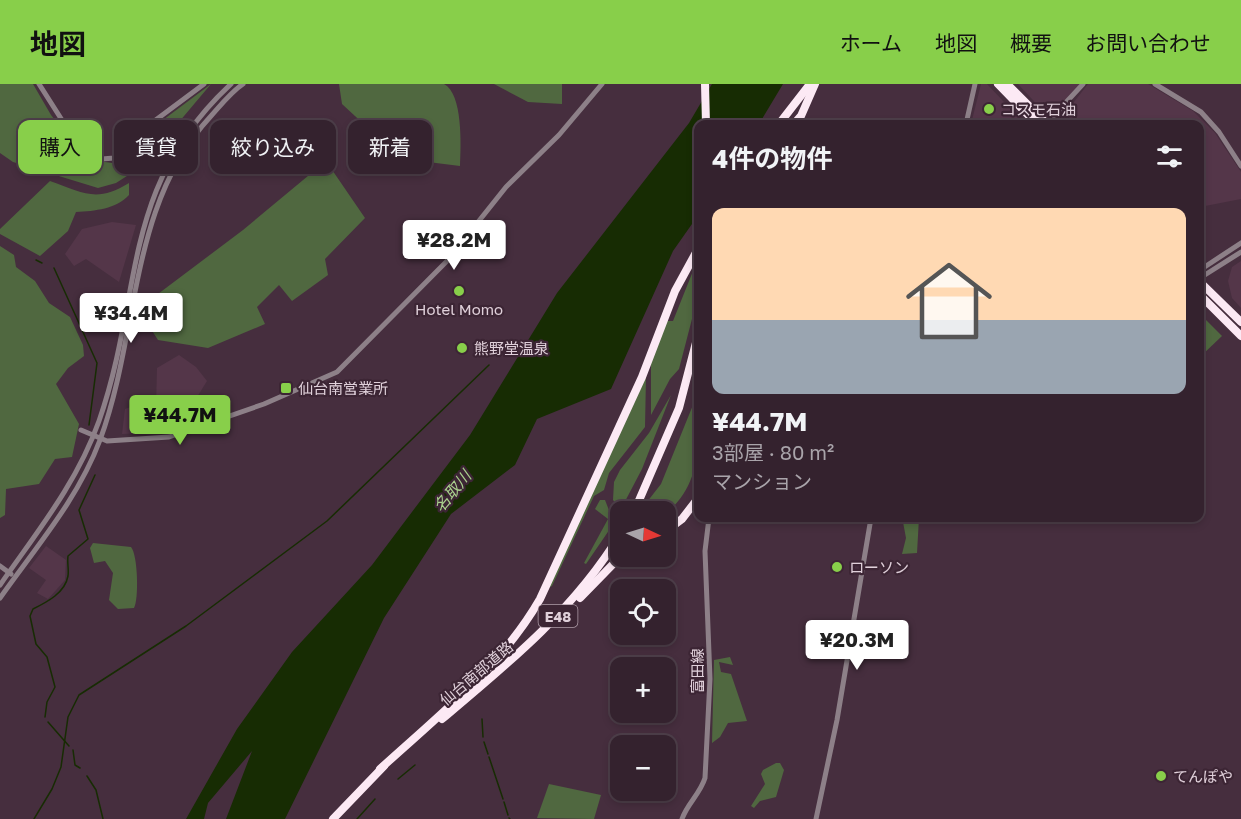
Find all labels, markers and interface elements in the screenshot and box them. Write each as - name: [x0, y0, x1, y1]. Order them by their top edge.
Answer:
- text: 地図: [30, 27, 86, 60]
- text: ホーム: [840, 30, 902, 56]
- text: 地図: [935, 30, 977, 56]
- text: 概要: [1010, 30, 1052, 56]
- text: お問い合わせ: [1085, 30, 1211, 56]
- place label: コスモ石油: [1001, 100, 1076, 118]
- marker: コスモ石油: [982, 102, 996, 116]
- chip: 購入: [18, 120, 102, 174]
- chip: 賃貸: [114, 120, 198, 174]
- chip: 絞り込み: [210, 120, 336, 174]
- chip: 新着: [348, 120, 432, 174]
- icon: filters: [1153, 140, 1186, 173]
- text: 4件の物件: [712, 143, 832, 174]
- pin: ¥28.2M: [405, 220, 503, 271]
- text: ¥28.2M: [417, 227, 491, 251]
- icon: home: [895, 247, 1003, 355]
- marker: Hotel Momo: [452, 284, 466, 298]
- pin: ¥34.4M: [82, 293, 180, 344]
- text: ¥34.4M: [94, 300, 168, 324]
- place label: Hotel Momo: [415, 300, 503, 318]
- place label: 熊野堂温泉: [474, 339, 549, 357]
- marker: 熊野堂温泉: [455, 341, 469, 355]
- place label: 仙台南営業所: [298, 379, 388, 397]
- marker: 仙台南営業所: [279, 381, 293, 395]
- pin: ¥44.7M: [131, 395, 229, 446]
- text: ¥44.7M: [143, 402, 217, 426]
- text: ¥44.7M: [712, 406, 807, 437]
- text: 3部屋 · 80 m²: [712, 440, 834, 464]
- water label: 名取川: [429, 465, 476, 516]
- text: マンション: [712, 469, 812, 493]
- north arrow: [610, 501, 676, 567]
- map controls: [610, 501, 676, 801]
- place label: ローソン: [849, 558, 909, 576]
- marker: ローソン: [830, 560, 844, 574]
- button: locate: [610, 579, 676, 645]
- road number: E48: [538, 605, 578, 627]
- pin: ¥20.3M: [808, 620, 906, 671]
- text: ¥20.3M: [820, 627, 894, 651]
- street label: 仙台南部道路: [436, 637, 516, 709]
- street label: 富田線: [688, 648, 706, 694]
- button: +: [610, 657, 676, 723]
- button: −: [610, 735, 676, 801]
- place label: てんぽや: [1173, 767, 1233, 785]
- marker: てんぽや: [1154, 769, 1168, 783]

